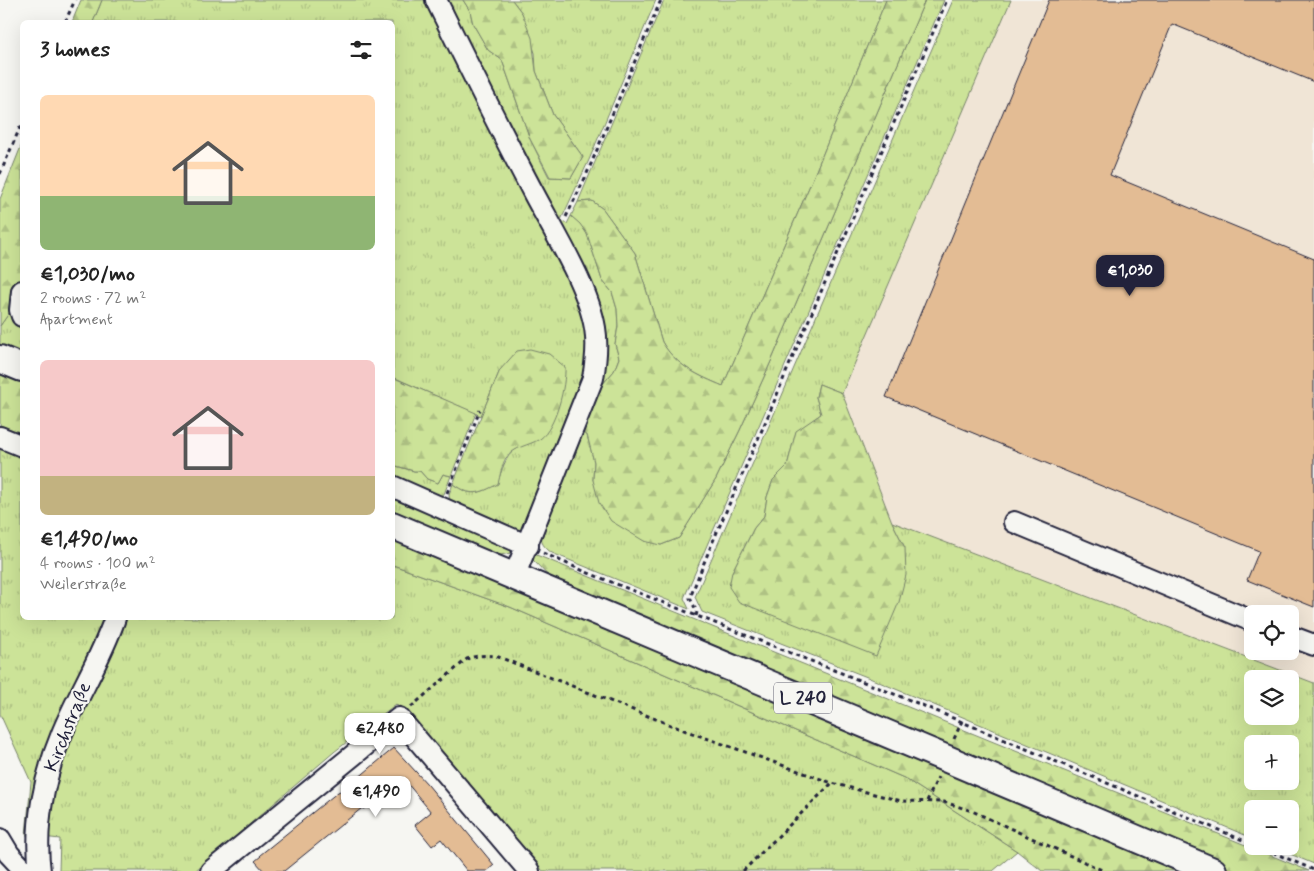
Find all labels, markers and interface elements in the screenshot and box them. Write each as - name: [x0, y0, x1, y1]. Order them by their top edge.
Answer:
- text: 3 homes: [40, 36, 110, 64]
- icon: filters: [347, 36, 375, 64]
- icon: home: [163, 128, 253, 218]
- pin: €1,030: [1089, 254, 1171, 297]
- text: €1,030/mo: [40, 260, 135, 288]
- text: €1,030: [1107, 260, 1153, 281]
- text: 2 rooms · 72 m²: [40, 288, 146, 309]
- text: Apartment: [40, 309, 113, 330]
- icon: home: [163, 393, 253, 483]
- text: €1,490/mo: [40, 525, 138, 553]
- text: 4 rooms · 100 m²: [40, 553, 156, 574]
- text: Weilerstraße: [40, 574, 127, 595]
- map controls: [1244, 605, 1299, 855]
- button: locate: [1244, 605, 1299, 660]
- button: layers: [1244, 670, 1299, 725]
- street label: Kirchstraße: [39, 678, 97, 776]
- road number: L 240: [774, 682, 832, 714]
- pin: €2,480: [339, 712, 421, 755]
- text: €2,480: [355, 718, 405, 739]
- button: +: [1244, 735, 1299, 790]
- pin: €1,490: [335, 776, 417, 818]
- text: €1,490: [352, 781, 400, 802]
- button: −: [1244, 800, 1299, 855]

